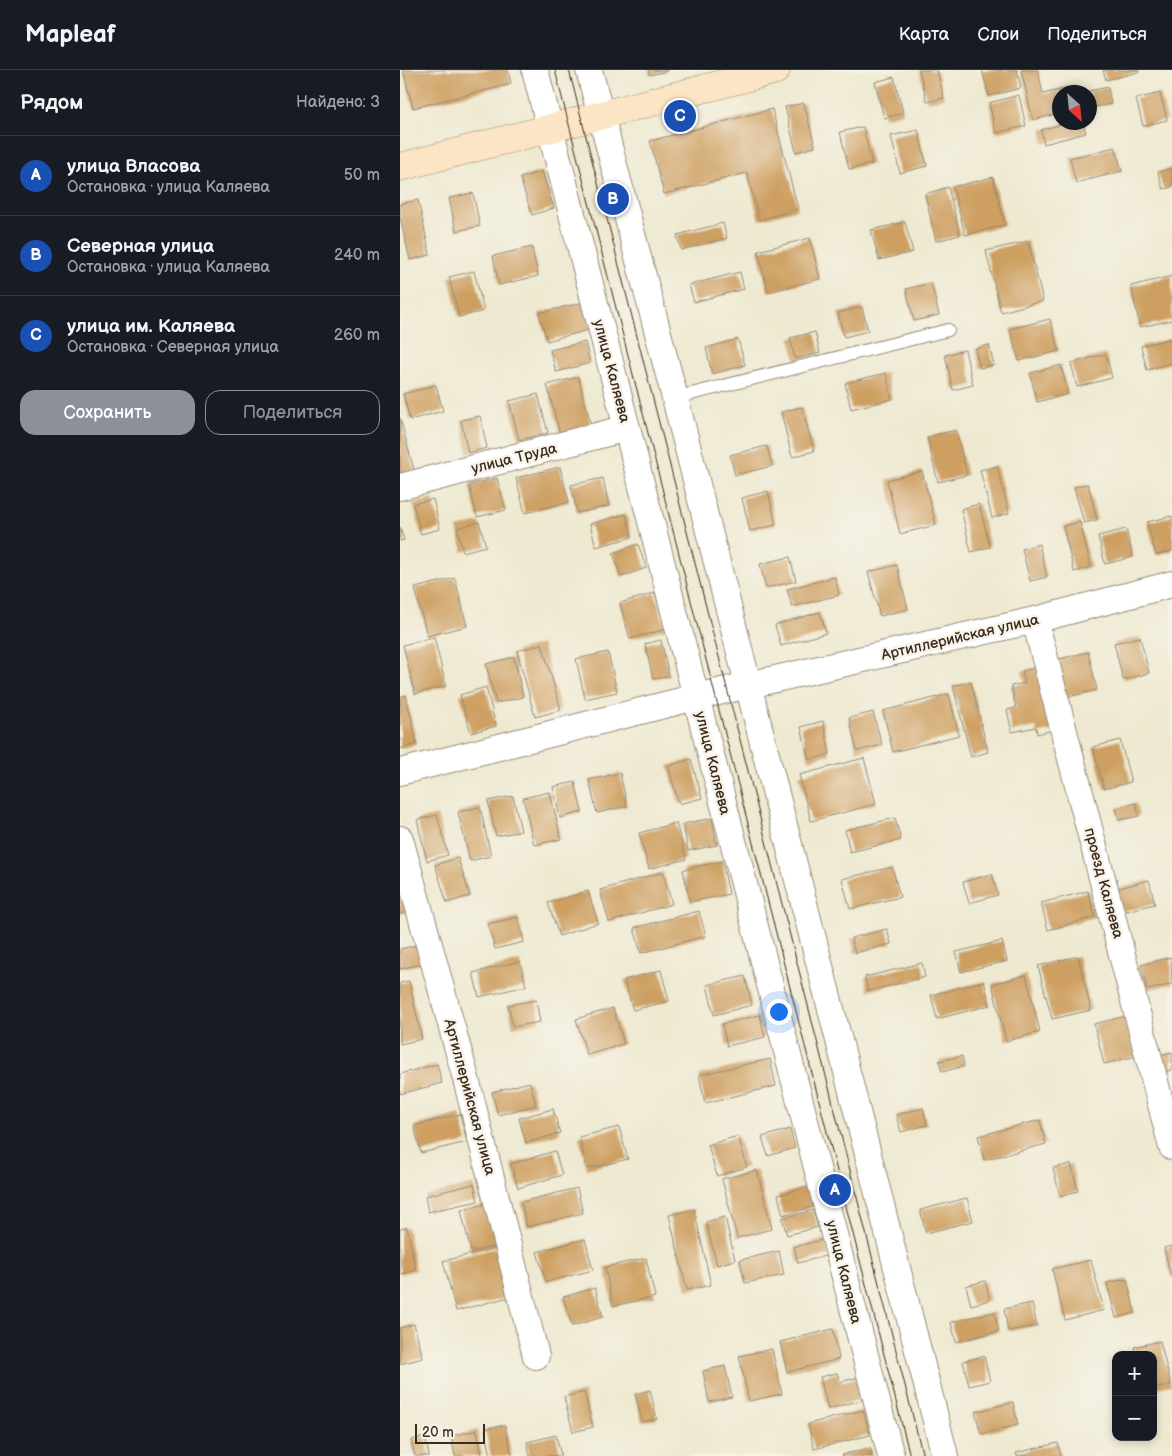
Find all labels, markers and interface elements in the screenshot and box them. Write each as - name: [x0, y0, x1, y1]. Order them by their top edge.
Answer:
- text: Mapleaf: [25, 20, 116, 49]
- text: Карта: [899, 24, 949, 45]
- text: Слои: [977, 24, 1019, 45]
- text: Поделиться: [1047, 24, 1147, 45]
- north arrow: [1052, 85, 1097, 130]
- text: Рядом: [20, 90, 83, 115]
- text: Найдено: 3: [296, 93, 380, 112]
- pin: C: [664, 97, 696, 135]
- text: улица Власова: [67, 155, 200, 178]
- text: A: [31, 166, 41, 185]
- text: 50 m: [344, 166, 380, 185]
- text: Остановка · улица Каляева: [67, 178, 270, 197]
- pin: B: [597, 180, 629, 218]
- text: Северная улица: [67, 235, 214, 258]
- text: B: [30, 246, 42, 265]
- text: 240 m: [334, 246, 380, 265]
- text: Остановка · улица Каляева: [67, 258, 270, 277]
- text: улица им. Каляева: [67, 315, 235, 338]
- street label: улица Каляева: [589, 317, 634, 425]
- text: C: [30, 326, 42, 345]
- text: 260 m: [334, 326, 380, 345]
- text: Остановка · Северная улица: [67, 338, 279, 357]
- button: Сохранить: [20, 390, 195, 435]
- button: Поделиться: [205, 390, 380, 435]
- street label: улица Труда: [469, 439, 559, 478]
- street label: Артиллерийская улица: [878, 610, 1041, 665]
- street label: улица Каляева: [690, 709, 735, 817]
- street label: проезд Каляева: [1080, 826, 1128, 941]
- your location: [766, 999, 792, 1025]
- street label: Артиллерийская улица: [439, 1016, 500, 1178]
- pin: A: [819, 1171, 851, 1209]
- street label: улица Каляева: [821, 1218, 866, 1326]
- map controls: [1112, 1351, 1157, 1441]
- button: +: [1112, 1351, 1157, 1396]
- button: −: [1112, 1396, 1157, 1441]
- scale bar: [415, 1421, 485, 1444]
- text: 20 m: [422, 1424, 454, 1441]

